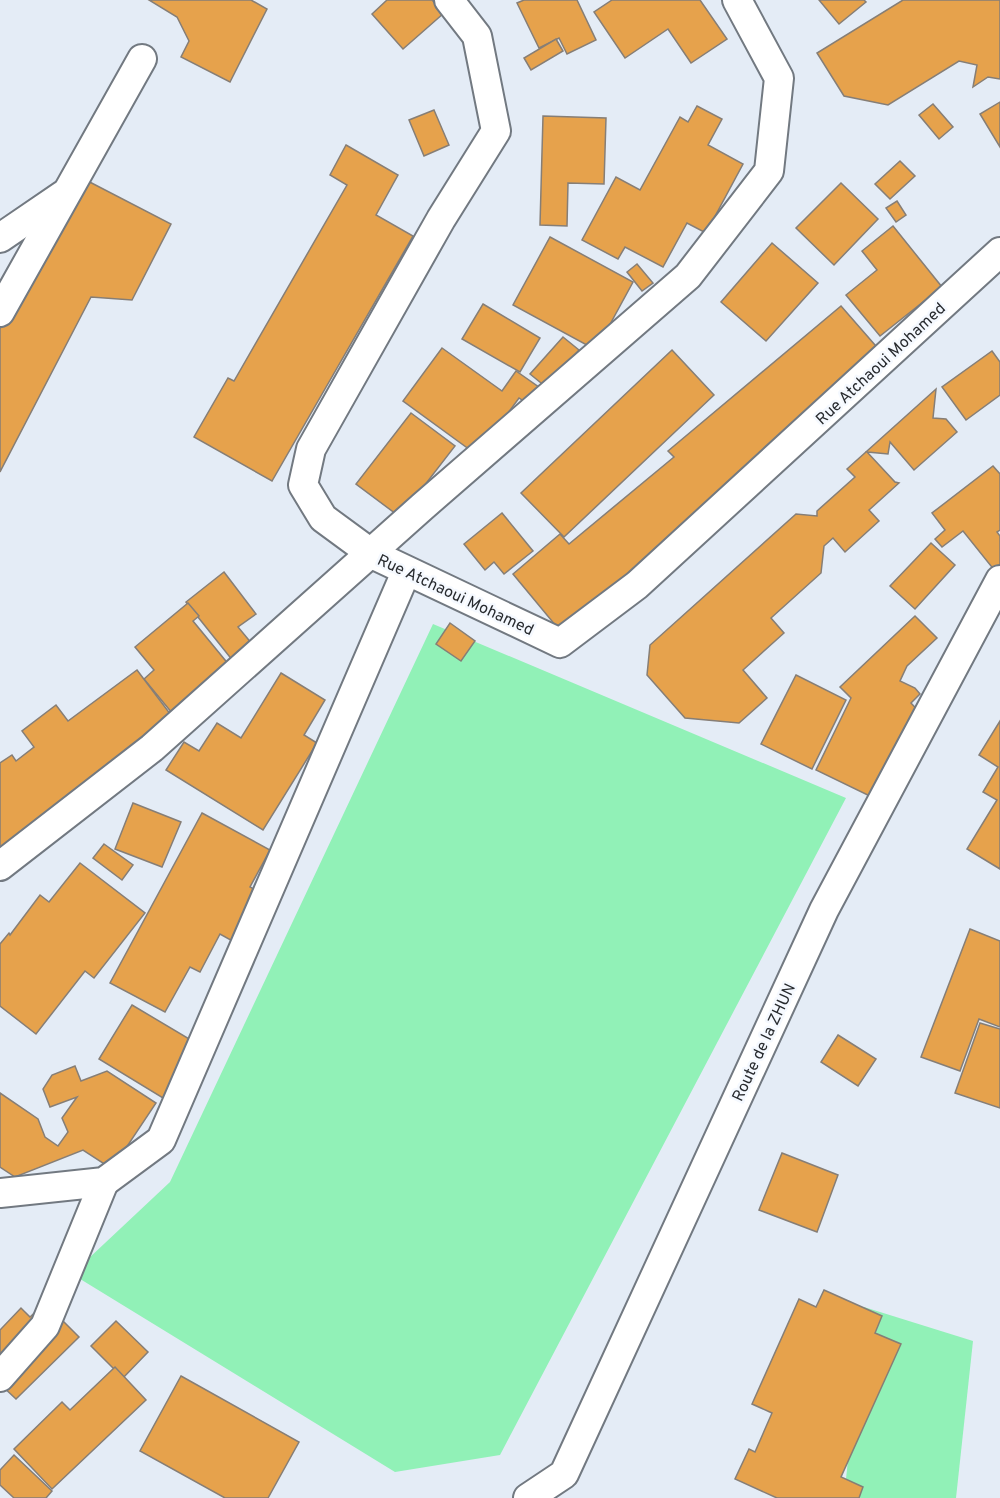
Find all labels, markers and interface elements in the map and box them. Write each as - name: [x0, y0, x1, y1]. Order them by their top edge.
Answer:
- street label: Rue Atchaoui Mohamed: [812, 299, 950, 430]
- street label: Rue Atchaoui Mohamed: [374, 551, 537, 641]
- street label: Route de la ZHUN: [729, 981, 801, 1105]

